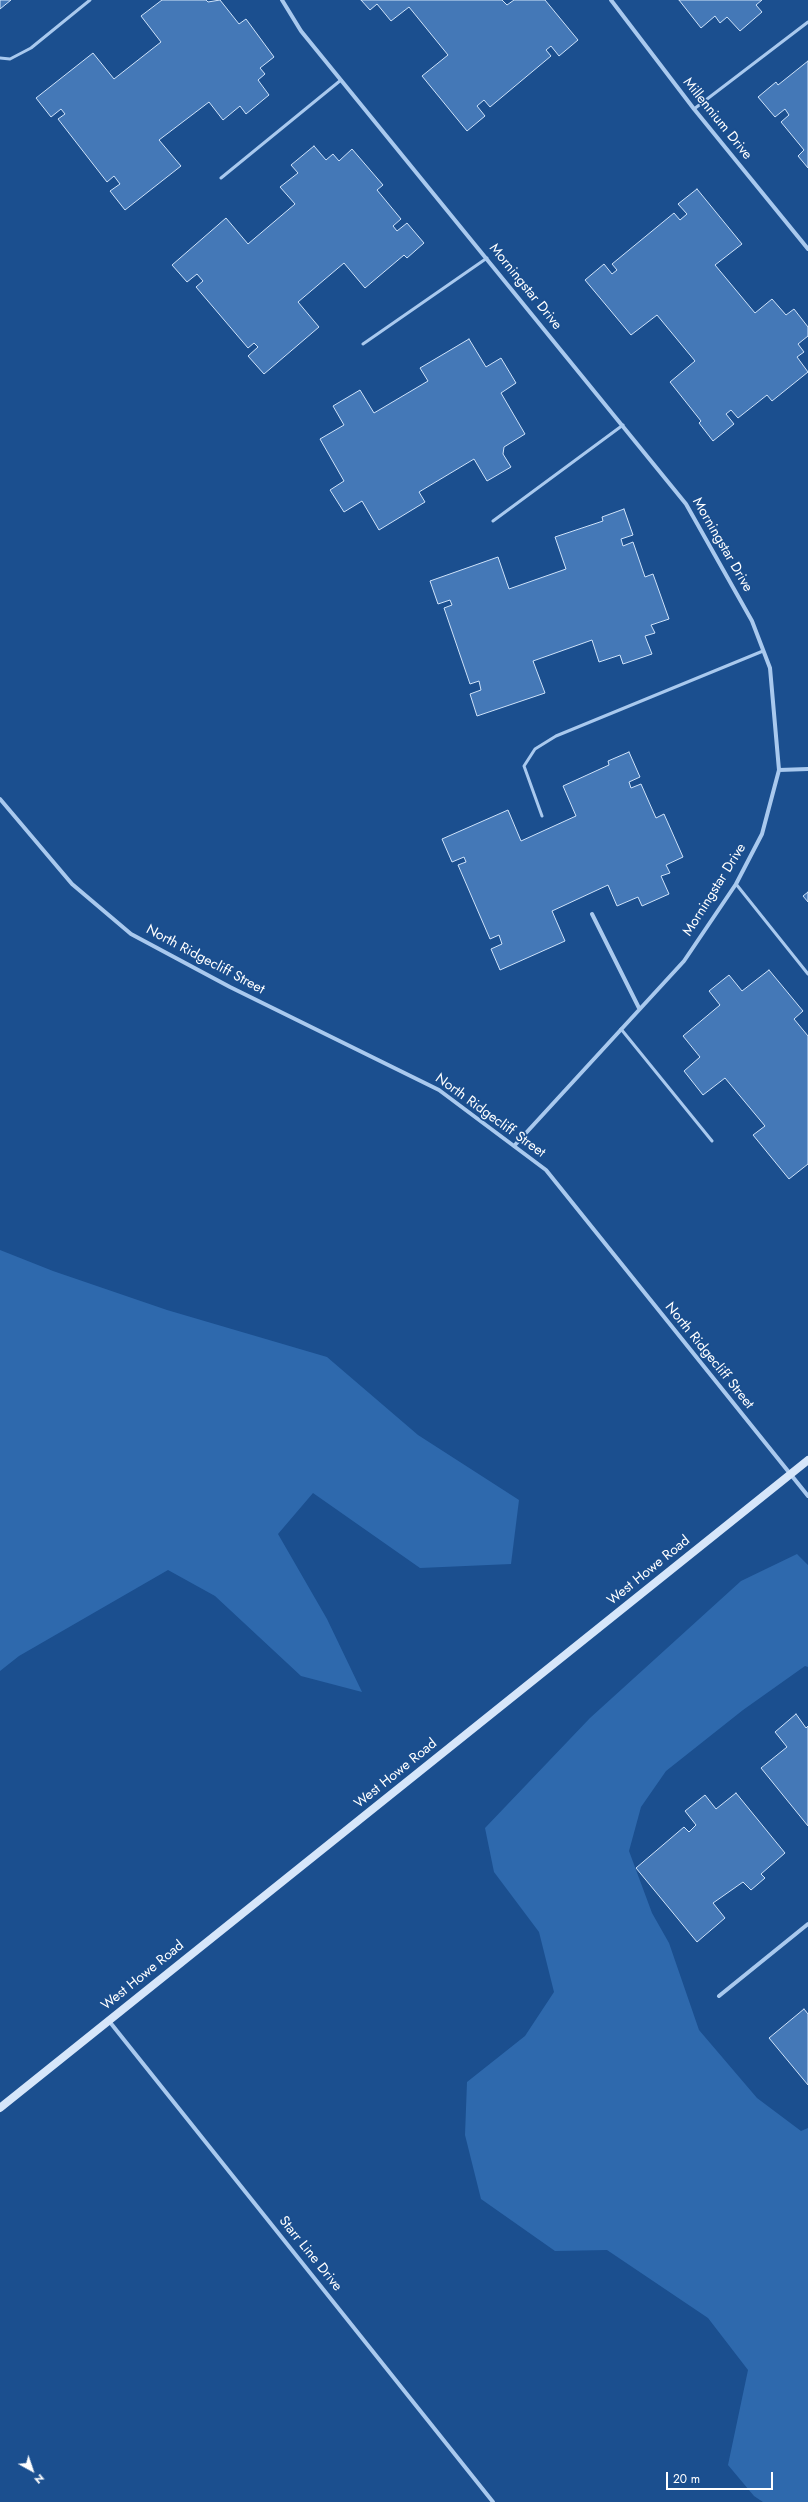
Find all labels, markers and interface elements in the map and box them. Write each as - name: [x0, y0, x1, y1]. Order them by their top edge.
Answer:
- street label: Millennium Drive: [679, 75, 755, 163]
- street label: Morningstar Drive: [485, 241, 565, 333]
- street label: Morningstar Drive: [688, 495, 756, 595]
- street label: Morningstar Drive: [680, 841, 750, 939]
- street label: North Ridgecliff Street: [143, 922, 267, 998]
- street label: North Ridgecliff Street: [432, 1070, 548, 1162]
- street label: North Ridgecliff Street: [661, 1299, 757, 1413]
- street label: West Howe Road: [604, 1533, 694, 1609]
- street label: West Howe Road: [351, 1736, 441, 1812]
- street label: West Howe Road: [98, 1938, 188, 2014]
- street label: Starr Line Drive: [275, 2213, 345, 2295]
- north arrow: [12, 2450, 52, 2490]
- scale bar: [668, 2464, 775, 2490]
- text: N: [31, 2470, 48, 2488]
- text: 20 m: [673, 2470, 700, 2488]

